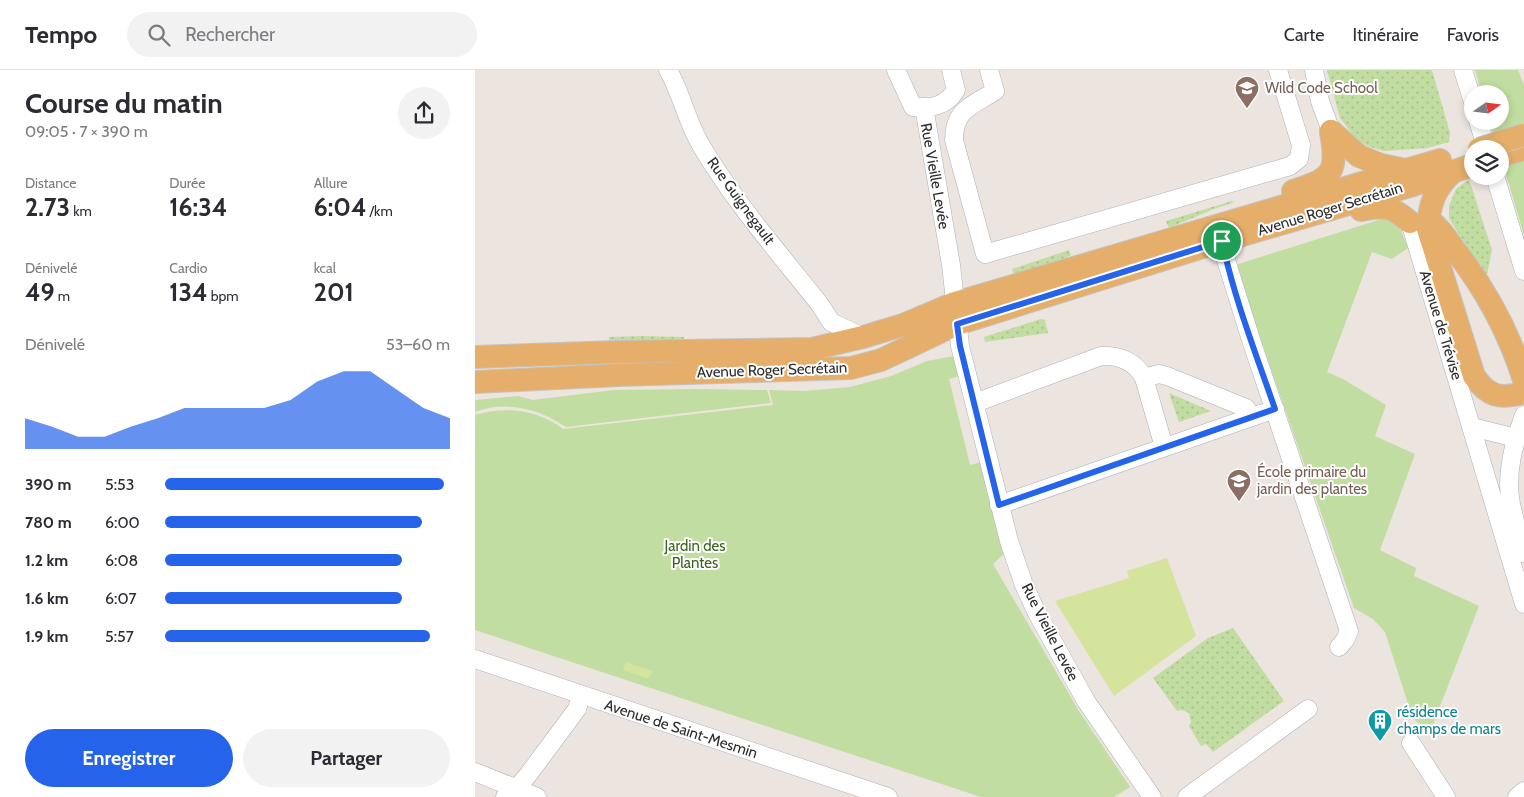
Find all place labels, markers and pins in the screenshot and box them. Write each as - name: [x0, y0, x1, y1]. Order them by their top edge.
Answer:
- school or university icon: Wild Code School: [1234, 75, 1260, 109]
- place label: Wild Code School: [1265, 79, 1378, 97]
- pin: [1201, 220, 1243, 262]
- place label: École primaire du jardin des plantes: [1256, 462, 1367, 498]
- school or university icon: École primaire du jardin des plantes: [1226, 468, 1252, 502]
- place label: résidence champs de mars: [1397, 703, 1501, 738]
- building icon: résidence champs de mars: [1367, 708, 1393, 742]

